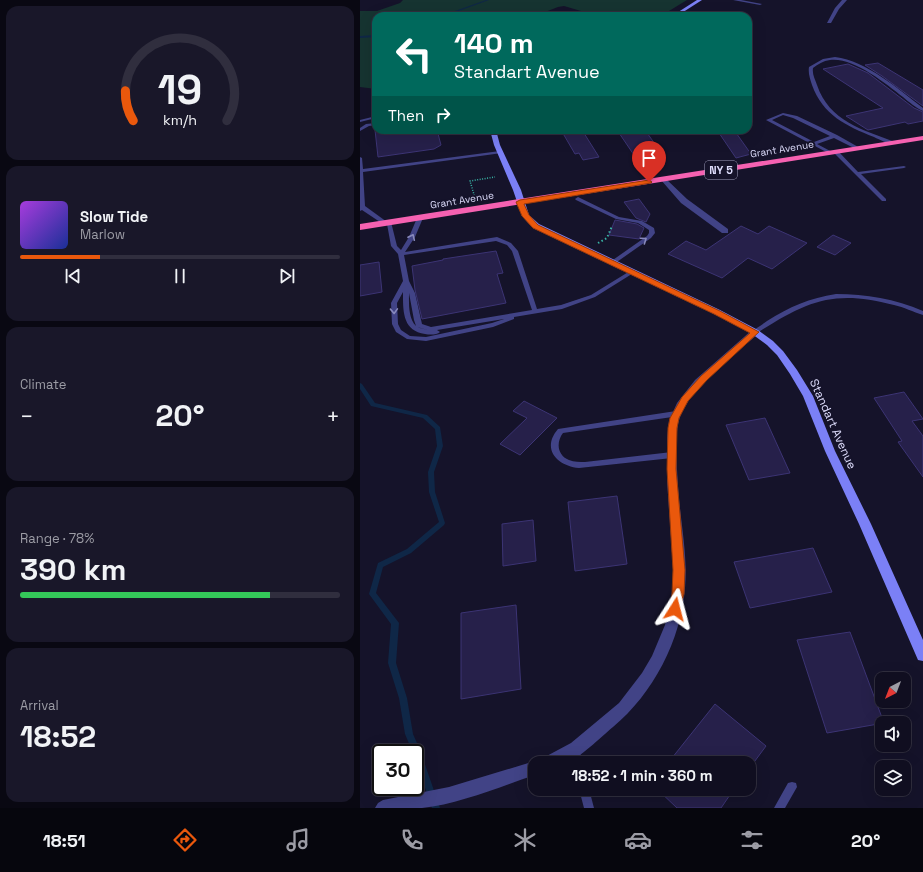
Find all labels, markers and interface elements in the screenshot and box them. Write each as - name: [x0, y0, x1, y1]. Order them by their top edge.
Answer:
- text: 140 m: [454, 25, 534, 61]
- icon: left: [388, 28, 440, 80]
- text: Standart Avenue: [454, 60, 600, 83]
- text: 19: [158, 63, 202, 116]
- icon: right: [432, 104, 454, 126]
- text: Then: [388, 106, 424, 125]
- text: km/h: [163, 111, 197, 129]
- street label: Grant Avenue: [749, 138, 815, 160]
- pin: [632, 141, 666, 182]
- icon: arrive: [638, 147, 660, 169]
- road number: NY 5: [705, 161, 737, 179]
- street label: Grant Avenue: [429, 189, 495, 211]
- text: Slow Tide: [80, 207, 148, 226]
- text: Marlow: [80, 226, 125, 243]
- one-way arrow: [407, 233, 415, 241]
- one-way arrow: [640, 237, 647, 245]
- icon: previous: [62, 265, 84, 287]
- icon: pause: [169, 265, 191, 287]
- icon: next: [276, 265, 298, 287]
- one-way arrow: [390, 308, 399, 314]
- text: Climate: [20, 376, 66, 393]
- street label: Standart Avenue: [806, 376, 860, 472]
- text: 20°: [155, 396, 205, 435]
- text: −: [20, 402, 34, 430]
- text: +: [326, 402, 340, 430]
- text: Range · 78%: [20, 530, 94, 547]
- text: 390 km: [20, 550, 126, 589]
- position arrow: [654, 588, 696, 630]
- north arrow: [875, 672, 911, 708]
- map controls: [875, 672, 911, 796]
- text: Arrival: [20, 697, 59, 714]
- button: sound: [875, 716, 911, 752]
- text: 18:52: [20, 717, 96, 756]
- speed limit sign: 30: [372, 744, 424, 796]
- button: layers: [875, 760, 911, 796]
- text: 18:52 · 1 min · 360 m: [571, 766, 713, 785]
- icon: directions: [171, 826, 199, 854]
- icon: music: [284, 826, 312, 854]
- icon: phone: [398, 826, 426, 854]
- icon: climate: [511, 826, 539, 854]
- icon: car: [624, 826, 652, 854]
- icon: filters: [738, 826, 766, 854]
- text: 18:51: [43, 829, 86, 852]
- text: 20°: [851, 829, 880, 852]

